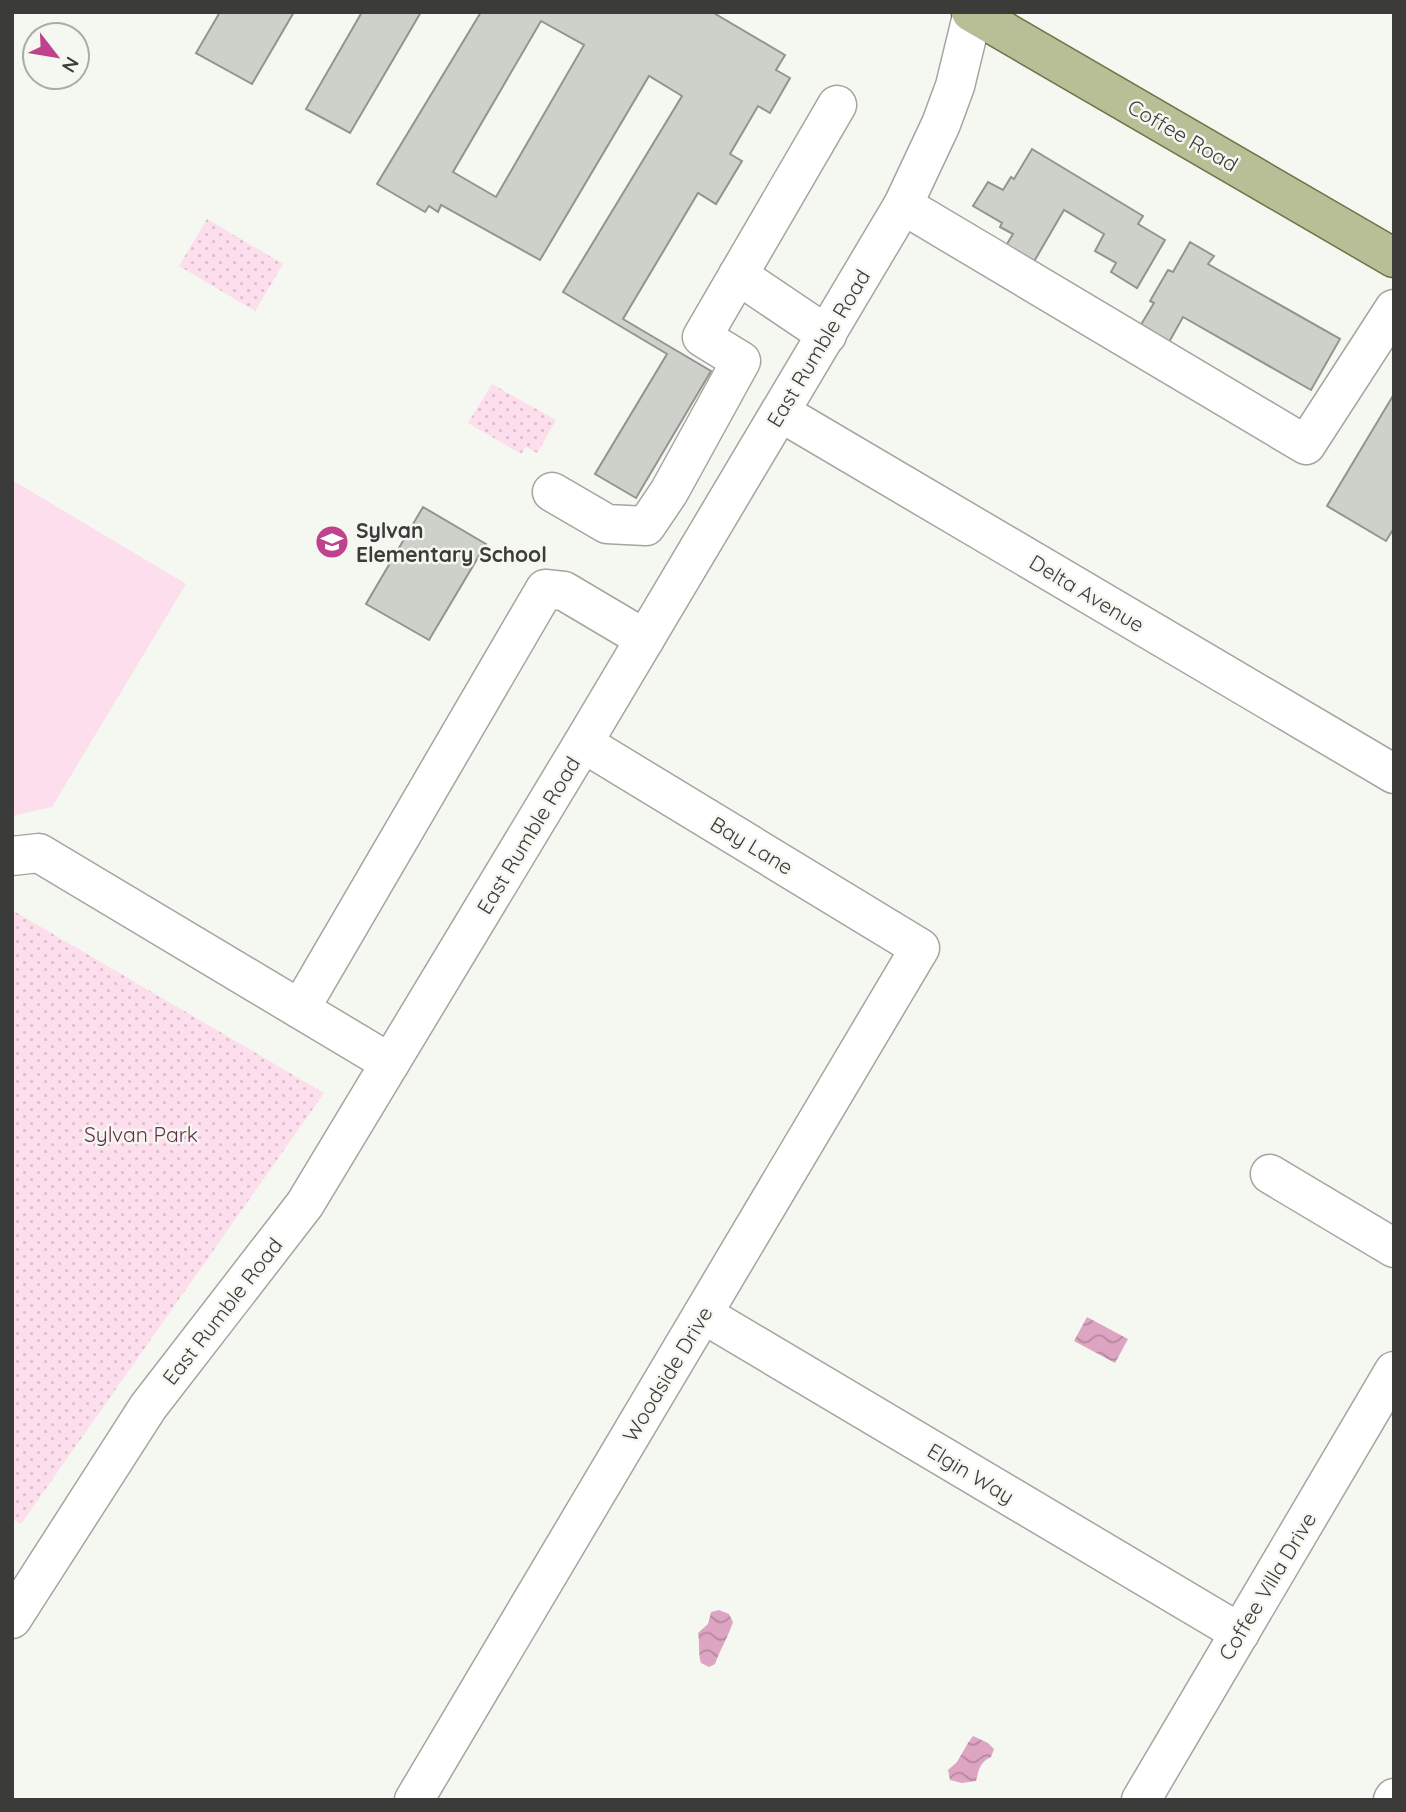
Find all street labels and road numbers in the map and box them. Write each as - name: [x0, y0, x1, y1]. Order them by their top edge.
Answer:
- street label: Coffee Road: [1123, 93, 1243, 177]
- street label: East Rumble Road: [761, 264, 875, 432]
- street label: Delta Avenue: [1025, 549, 1149, 637]
- street label: East Rumble Road: [471, 751, 585, 919]
- street label: Bay Lane: [706, 810, 798, 880]
- street label: East Rumble Road: [157, 1232, 287, 1390]
- street label: Woodside Drive: [616, 1302, 718, 1446]
- street label: Elgin Way: [923, 1437, 1019, 1509]
- street label: Coffee Villa Drive: [1213, 1507, 1321, 1665]

